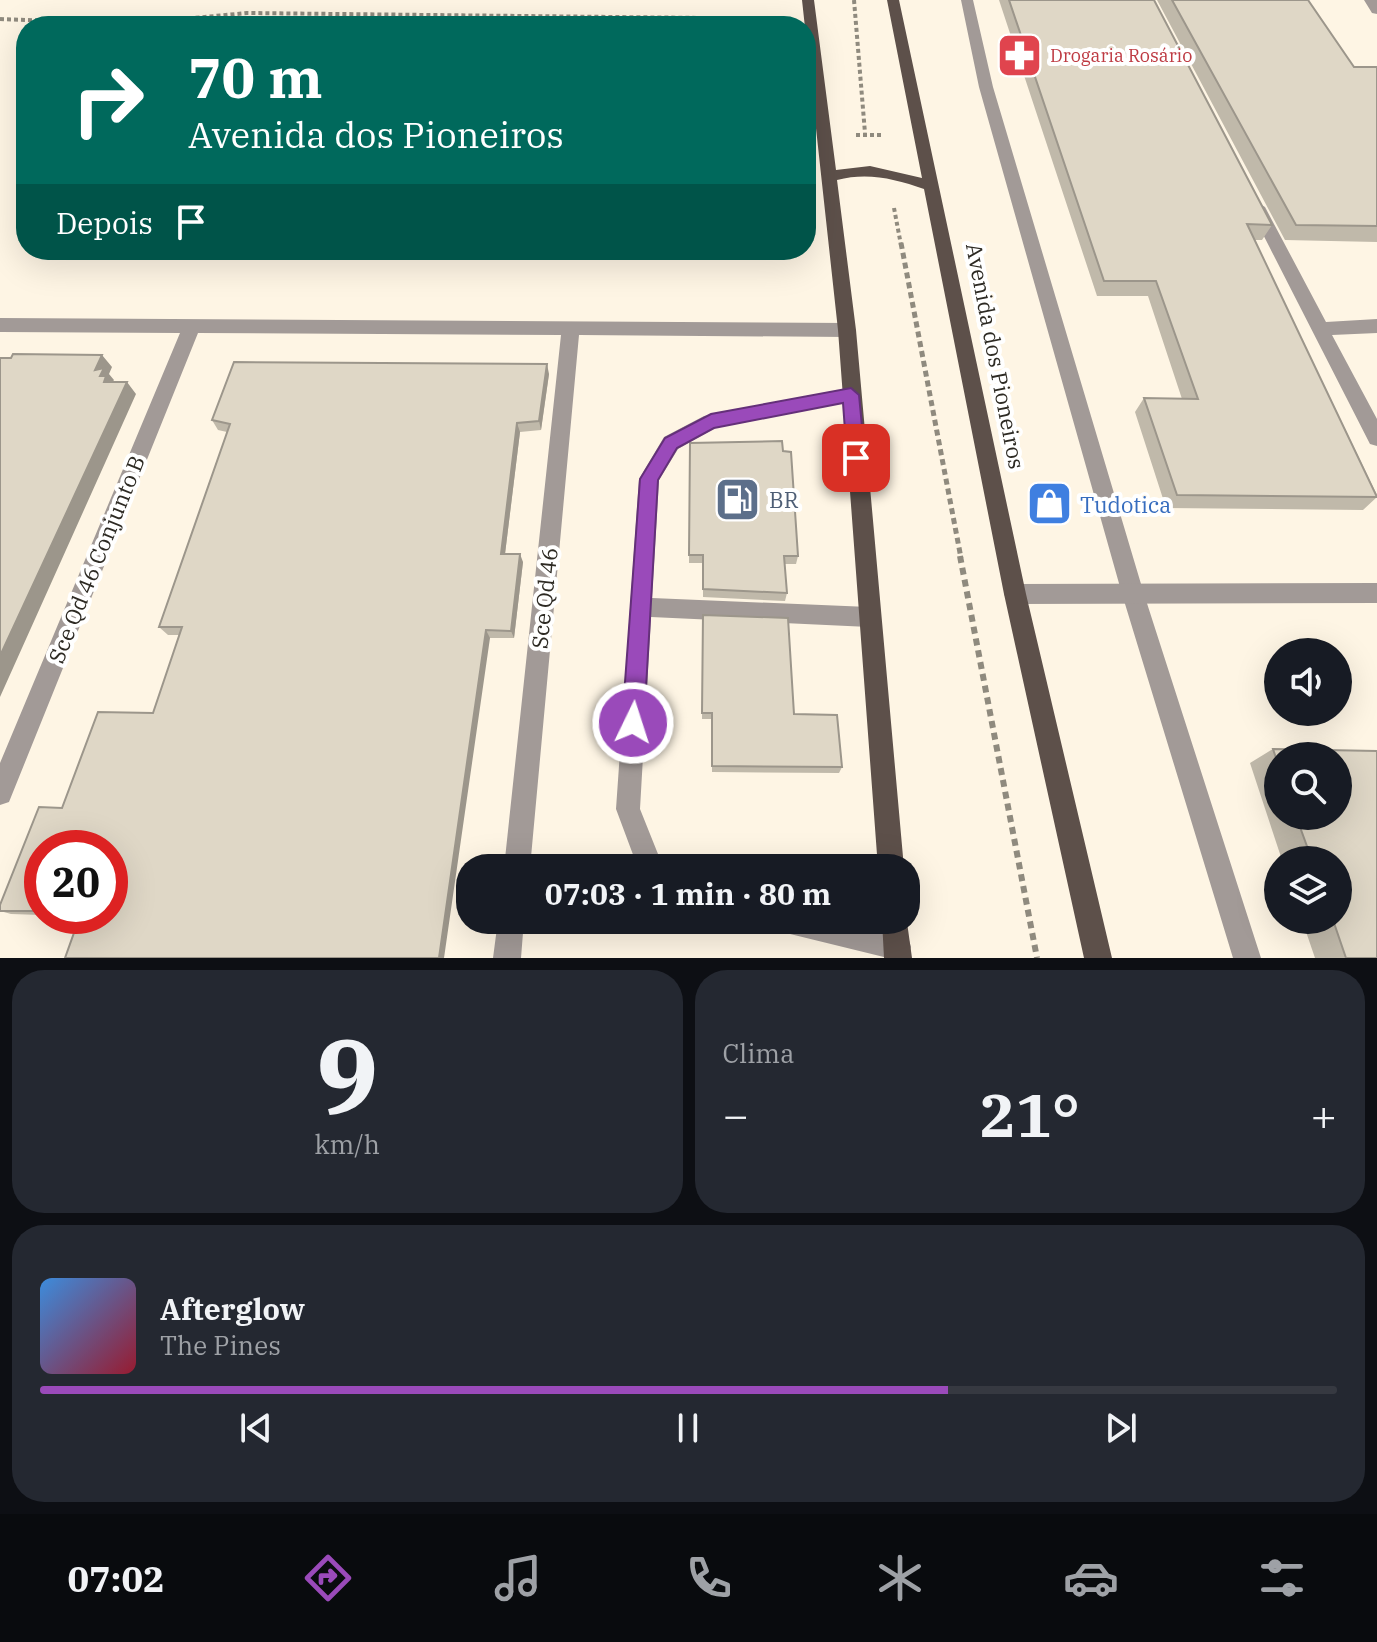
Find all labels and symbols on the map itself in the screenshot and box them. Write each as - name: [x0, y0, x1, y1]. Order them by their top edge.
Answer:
- pharmacy icon: Drogaria Rosário: [995, 31, 1043, 79]
- place label: Drogaria Rosário: [1050, 44, 1192, 67]
- street label: Avenida dos Pioneiros: [960, 240, 1032, 472]
- pin: [822, 424, 890, 492]
- street label: Sce Qd 46 Conjunto B: [41, 451, 151, 667]
- fuel station icon: BR: [714, 475, 762, 523]
- shop icon: Tudotica: [1025, 480, 1073, 528]
- place label: BR: [769, 485, 799, 514]
- place label: Tudotica: [1080, 490, 1171, 519]
- street label: Sce Qd 46: [524, 546, 564, 650]
- position arrow: [591, 681, 675, 765]
- speed limit sign: 20: [24, 830, 128, 934]

